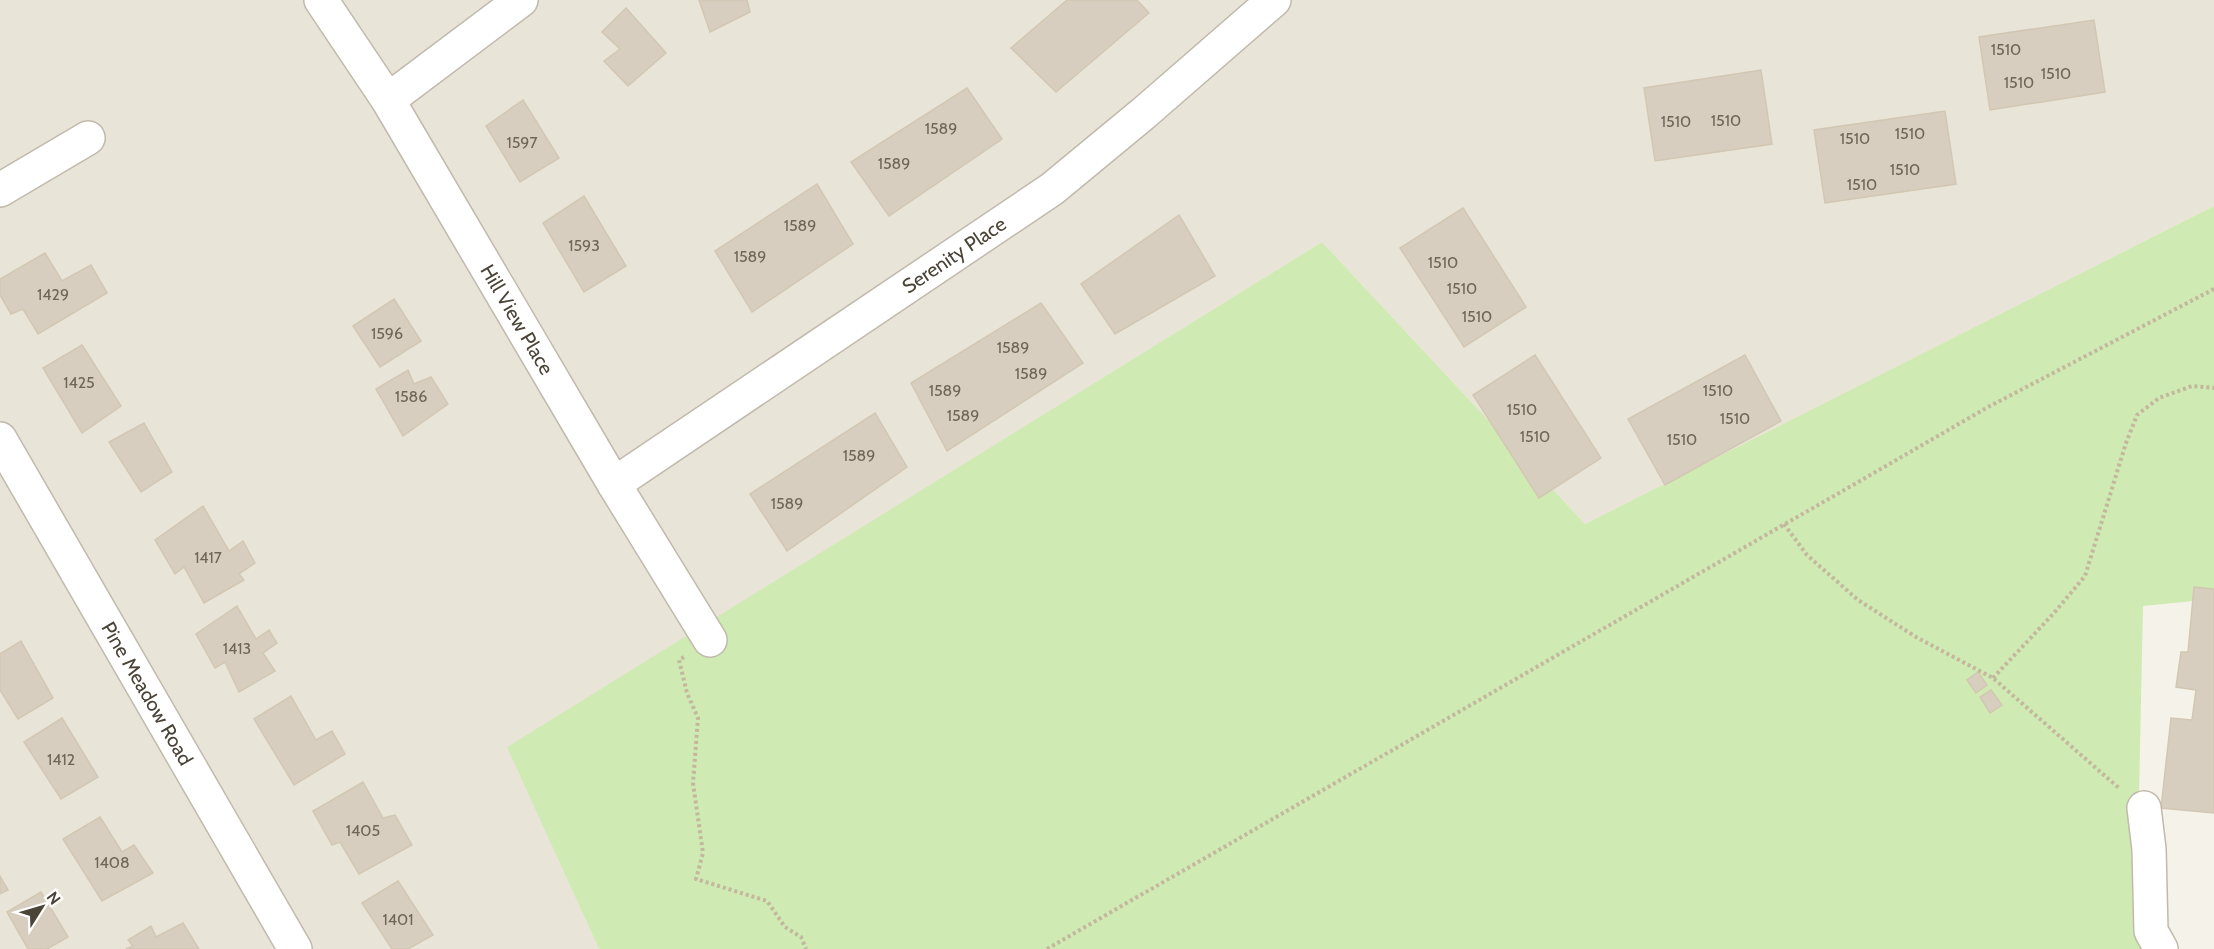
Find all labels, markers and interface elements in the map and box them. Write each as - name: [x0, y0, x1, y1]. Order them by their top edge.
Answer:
- house number: 1510: [1991, 40, 2021, 59]
- house number: 1510: [2041, 64, 2071, 83]
- house number: 1510: [2004, 73, 2034, 92]
- house number: 1510: [1711, 111, 1741, 130]
- house number: 1510: [1661, 112, 1691, 131]
- house number: 1589: [925, 119, 957, 138]
- house number: 1510: [1895, 124, 1925, 143]
- house number: 1510: [1840, 129, 1870, 148]
- house number: 1597: [506, 133, 538, 152]
- house number: 1589: [878, 154, 910, 173]
- house number: 1510: [1890, 160, 1920, 179]
- house number: 1510: [1847, 175, 1877, 194]
- street label: Serenity Place: [898, 212, 1011, 298]
- house number: 1589: [784, 216, 816, 235]
- house number: 1593: [568, 236, 600, 255]
- house number: 1589: [734, 247, 766, 266]
- house number: 1510: [1428, 253, 1458, 272]
- street label: Hill View Place: [475, 260, 559, 379]
- house number: 1510: [1447, 279, 1477, 298]
- house number: 1429: [37, 285, 69, 304]
- house number: 1510: [1462, 307, 1492, 326]
- house number: 1596: [371, 324, 403, 343]
- house number: 1589: [997, 338, 1029, 357]
- house number: 1589: [1015, 364, 1047, 383]
- house number: 1425: [63, 373, 95, 392]
- house number: 1589: [929, 381, 961, 400]
- house number: 1510: [1703, 381, 1733, 400]
- house number: 1586: [395, 387, 427, 406]
- house number: 1510: [1507, 400, 1537, 419]
- house number: 1589: [947, 406, 979, 425]
- house number: 1510: [1720, 409, 1750, 428]
- house number: 1510: [1520, 427, 1550, 446]
- house number: 1510: [1667, 430, 1697, 449]
- house number: 1589: [843, 446, 875, 465]
- house number: 1589: [771, 494, 803, 513]
- house number: 1417: [194, 548, 222, 567]
- street label: Pine Meadow Road: [96, 617, 198, 770]
- house number: 1413: [223, 639, 251, 658]
- house number: 1412: [47, 750, 75, 769]
- house number: 1405: [346, 821, 380, 840]
- house number: 1408: [94, 853, 130, 872]
- north arrow: [12, 877, 72, 937]
- text: N: [43, 888, 65, 909]
- house number: 1401: [383, 910, 413, 929]

